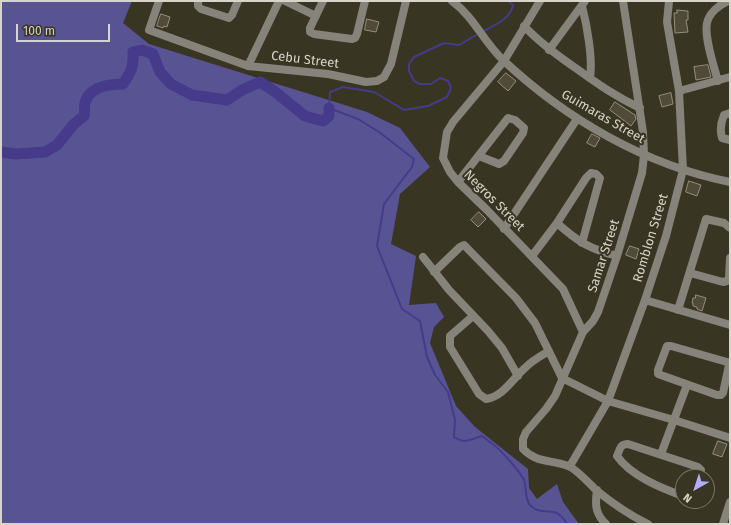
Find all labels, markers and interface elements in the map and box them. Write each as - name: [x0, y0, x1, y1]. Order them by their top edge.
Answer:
- scale bar: [18, 16, 112, 42]
- text: 100 m: [23, 24, 55, 38]
- street label: Cebu Street: [270, 48, 340, 72]
- street label: Guimaras Street: [558, 87, 648, 147]
- street label: Negros Street: [460, 167, 528, 235]
- street label: Romblon Street: [630, 192, 672, 284]
- street label: Samar Street: [585, 217, 623, 295]
- north arrow: [675, 469, 715, 509]
- text: N: [681, 491, 695, 505]

